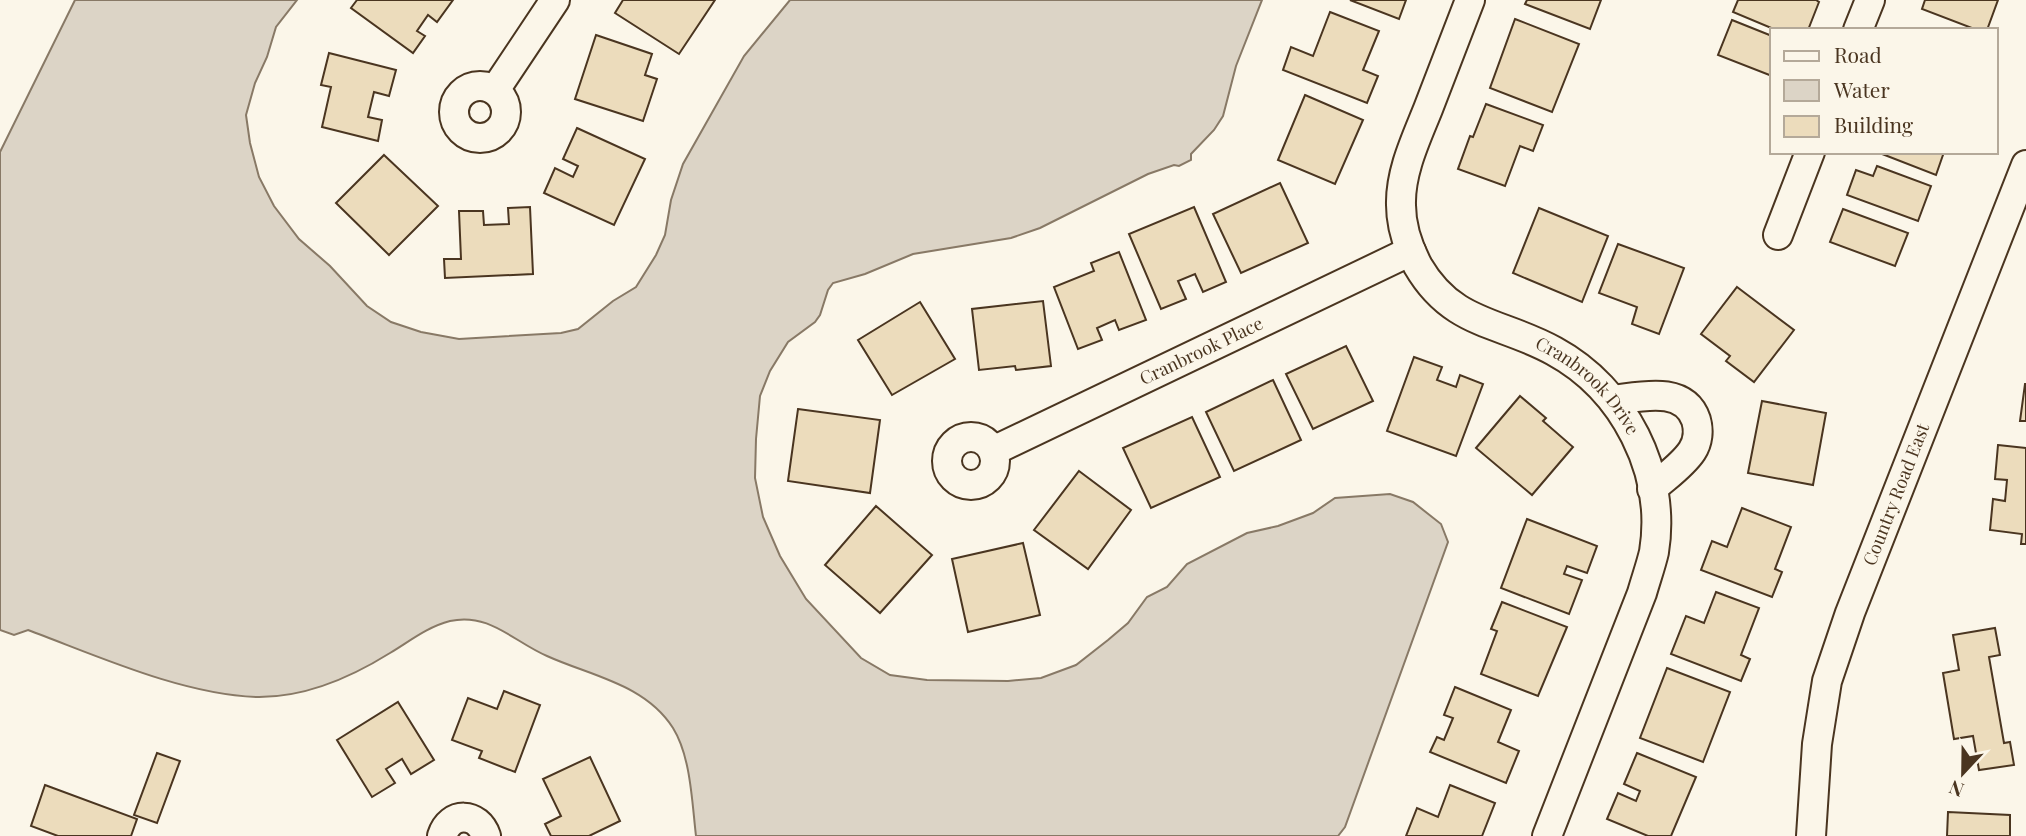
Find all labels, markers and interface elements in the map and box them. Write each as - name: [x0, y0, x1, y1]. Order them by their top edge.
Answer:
- legend: [1770, 28, 1998, 154]
- text: Road: [1834, 40, 1882, 68]
- text: Water: [1833, 75, 1890, 103]
- text: Building: [1834, 110, 1913, 138]
- street label: Cranbrook Place: [1135, 311, 1267, 390]
- street label: Cranbrook Drive: [1532, 331, 1645, 439]
- street label: Country Road East: [1857, 419, 1935, 569]
- north arrow: [1928, 738, 1998, 808]
- text: N: [1945, 775, 1967, 804]

